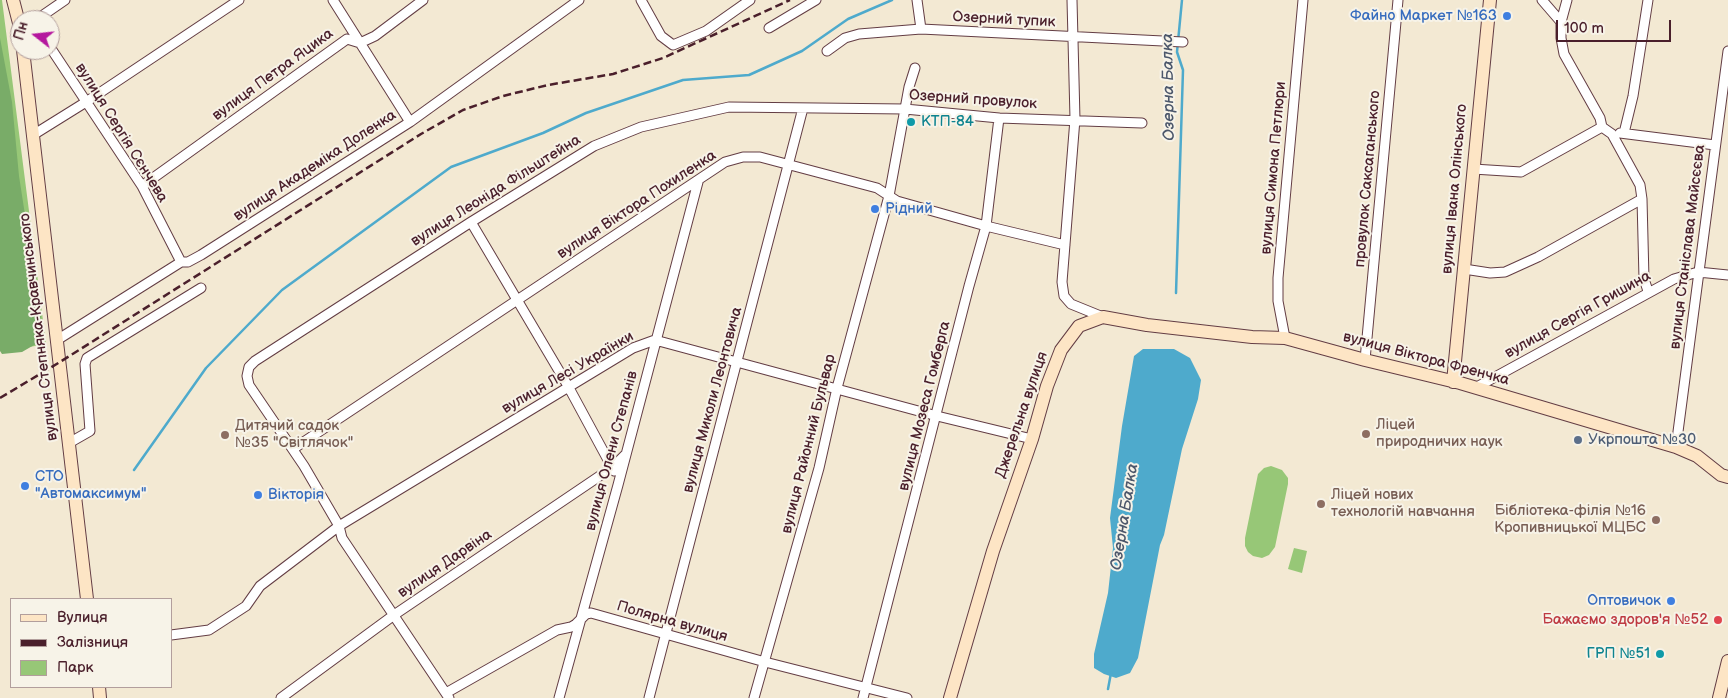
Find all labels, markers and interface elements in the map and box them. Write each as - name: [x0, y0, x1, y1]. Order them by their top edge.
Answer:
- place label: Файно Маркет №163: [1350, 7, 1497, 25]
- street label: Озерний тупик: [952, 8, 1056, 32]
- north arrow: [10, 10, 60, 60]
- marker: Файно Маркет №163: [1501, 10, 1513, 22]
- scale bar: [1558, 10, 1673, 42]
- text: 100 m: [1564, 19, 1604, 38]
- text: Пн: [10, 20, 32, 42]
- street label: вулиця Петра Яцика: [209, 25, 337, 125]
- water label: Озерна Балка: [1158, 33, 1180, 141]
- street label: вулиця Сергія Сєнчева: [71, 60, 171, 206]
- street label: вулиця Симона Петлюри: [1257, 81, 1291, 255]
- street label: Озерний провулок: [908, 87, 1038, 113]
- street label: провулок Саксаганського: [1351, 90, 1385, 268]
- street label: вулиця Івана Олінського: [1439, 103, 1471, 275]
- street label: вулиця Академіка Доленка: [230, 107, 400, 225]
- place label: КТП-84: [921, 113, 974, 131]
- marker: КТП-84: [905, 116, 917, 128]
- street label: вулиця Леоніда Фільштейна: [408, 131, 584, 251]
- street label: вулиця Станіслава Майсєєва: [1667, 144, 1709, 350]
- street label: вулиця Віктора Похиленка: [554, 147, 720, 263]
- place label: Рідний: [885, 200, 933, 218]
- marker: Рідний: [869, 203, 881, 215]
- street label: вулиця Степняка-Кравчинського: [16, 212, 62, 442]
- street label: вулиця Сергія Гришина: [1502, 267, 1654, 363]
- street label: вулиця Миколи Леонтовича: [680, 305, 746, 495]
- street label: вулиця Мозеса Гомберга: [895, 319, 955, 493]
- street label: вулиця Лесі Українки: [499, 328, 637, 418]
- street label: вулиця Віктора Френчка: [1341, 328, 1511, 390]
- street label: Джерельна вулиця: [992, 349, 1052, 481]
- street label: вулиця Районний Бульвар: [778, 353, 840, 535]
- street label: вулиця Олени Степанів: [582, 369, 642, 533]
- place label: Ліцей природничих наук: [1376, 416, 1503, 451]
- place label: Дитячий садок №35 "Світлячок": [235, 417, 353, 452]
- marker: Ліцей природничих наук: [1360, 428, 1372, 440]
- marker: Дитячий садок №35 "Світлячок": [219, 429, 231, 441]
- place label: Укрпошта №30: [1588, 431, 1696, 449]
- marker: Укрпошта №30: [1572, 434, 1584, 446]
- water label: Озерна Балка: [1107, 462, 1143, 572]
- place label: СТО "Автомаксимум": [35, 468, 147, 503]
- marker: СТО "Автомаксимум": [19, 480, 31, 492]
- place label: Вікторія: [268, 486, 324, 504]
- place label: Ліцей нових технологій навчання: [1331, 486, 1475, 521]
- marker: Вікторія: [252, 489, 264, 501]
- marker: Ліцей нових технологій навчання: [1315, 498, 1327, 510]
- place label: Бібліотека-філія №16 Кропивницької МЦБС: [1494, 502, 1646, 537]
- marker: Бібліотека-філія №16 Кропивницької МЦБС: [1650, 514, 1662, 526]
- street label: вулиця Дарвіна: [394, 526, 496, 602]
- place label: Оптовичок: [1587, 592, 1661, 610]
- marker: Оптовичок: [1665, 595, 1677, 607]
- legend: [10, 598, 172, 688]
- street label: Полярна вулиця: [615, 598, 729, 646]
- text: Вулиця: [57, 608, 108, 627]
- place label: Бажаємо здоров'я №52: [1543, 611, 1708, 629]
- marker: Бажаємо здоров'я №52: [1712, 614, 1724, 626]
- text: Залізниця: [57, 633, 128, 652]
- place label: ГРП №51: [1586, 645, 1650, 663]
- marker: ГРП №51: [1654, 648, 1666, 660]
- text: Парк: [57, 658, 94, 677]

